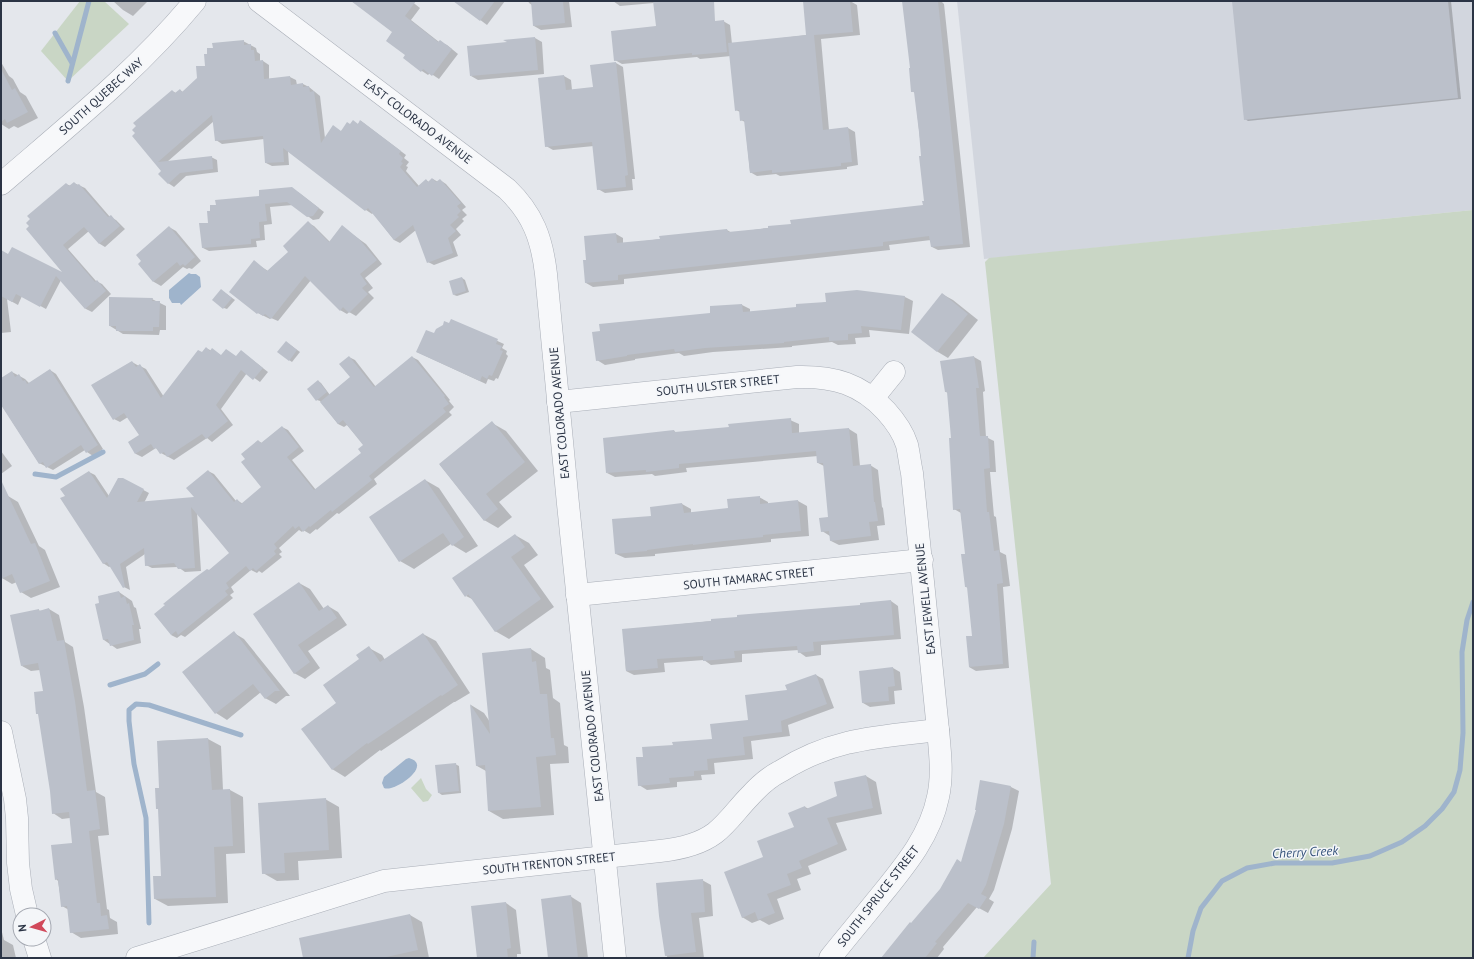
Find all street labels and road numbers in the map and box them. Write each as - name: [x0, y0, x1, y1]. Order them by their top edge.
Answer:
- street label: SOUTH QUEBEC WAY: [56, 54, 146, 138]
- street label: EAST COLORADO AVENUE: [361, 75, 475, 167]
- street label: EAST COLORADO AVENUE: [546, 346, 572, 480]
- street label: SOUTH ULSTER STREET: [656, 371, 781, 399]
- street label: EAST JEWELL AVENUE: [912, 542, 938, 656]
- street label: SOUTH TAMARAC STREET: [682, 564, 816, 592]
- street label: EAST COLORADO AVENUE: [578, 669, 606, 803]
- street label: SOUTH SPRUCE STREET: [834, 842, 922, 950]
- street label: SOUTH TRENTON STREET: [482, 849, 617, 877]

